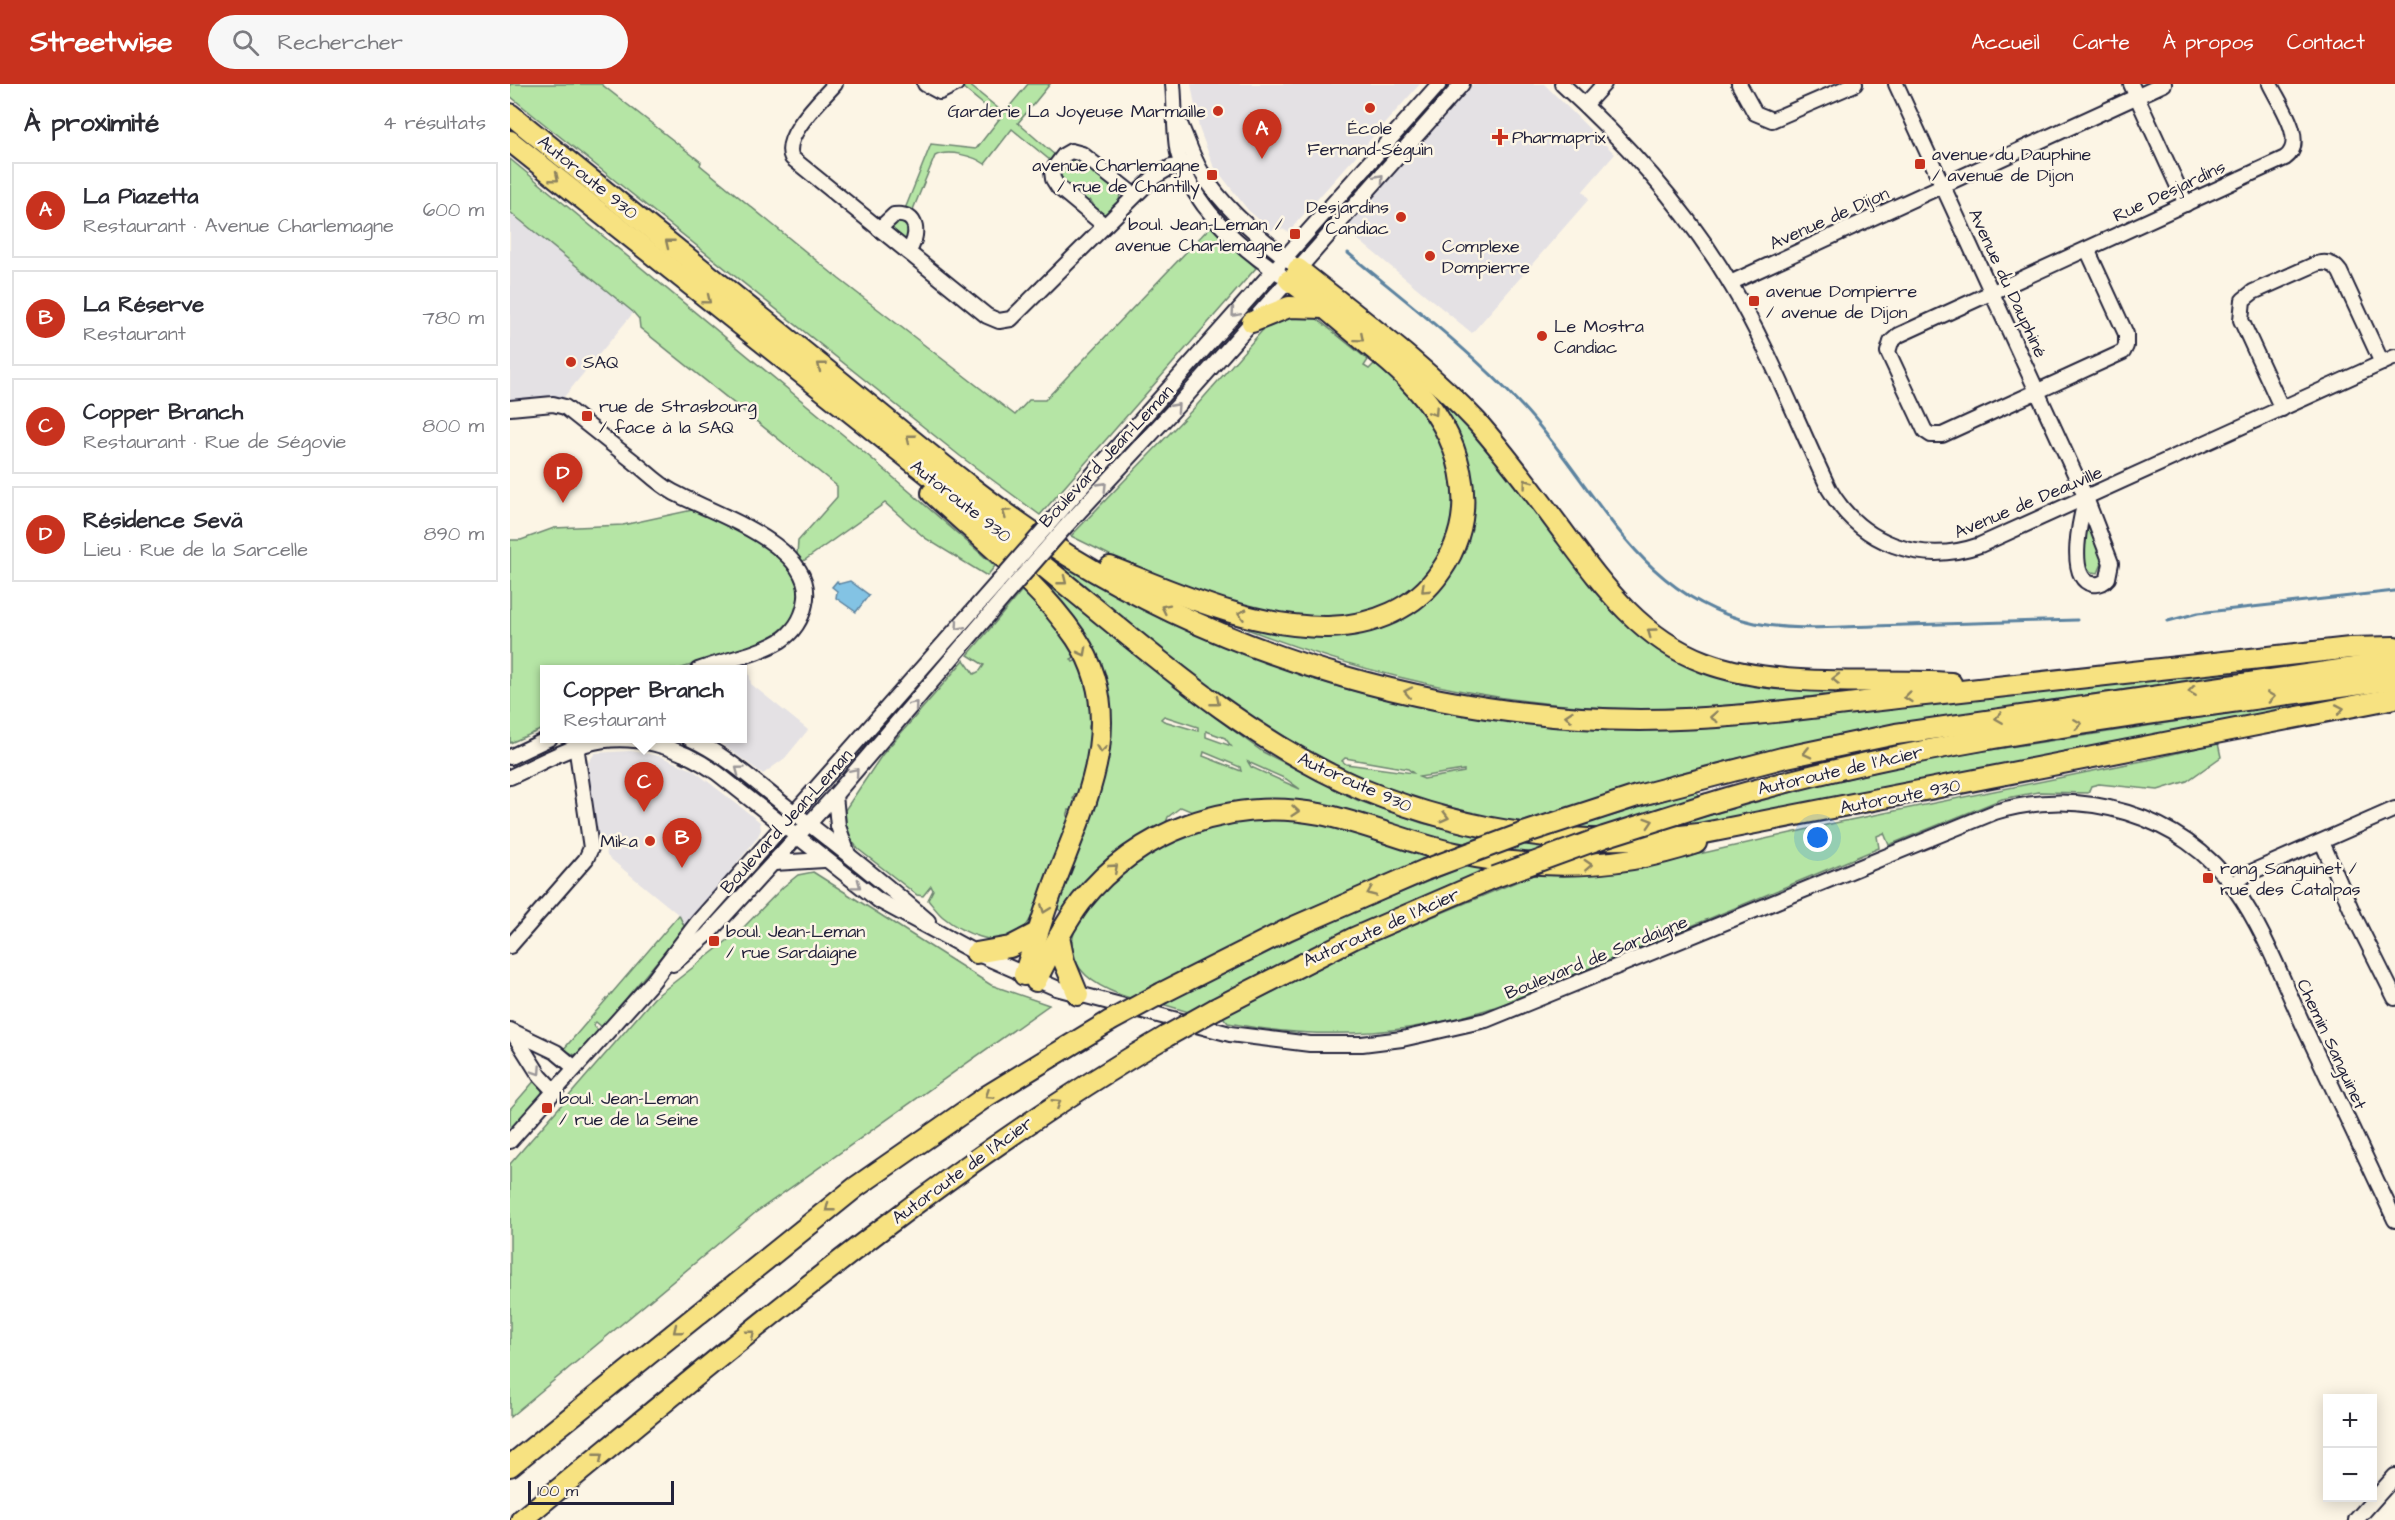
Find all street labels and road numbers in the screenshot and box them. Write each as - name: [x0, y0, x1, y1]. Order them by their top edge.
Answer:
- street label: Autoroute 930: [532, 129, 643, 226]
- street label: Rue Desjardins: [2109, 154, 2230, 228]
- street label: Avenue de Dijon: [1765, 181, 1893, 256]
- street label: Avenue du Dauphiné: [1962, 205, 2053, 362]
- street label: Boulevard Jean-Leman: [1033, 379, 1179, 533]
- street label: Autoroute 930: [905, 454, 1017, 549]
- street label: Avenue de Deauville: [1950, 460, 2107, 545]
- street label: Autoroute de l'Acier: [1755, 739, 1925, 802]
- street label: Boulevard Jean-Leman: [715, 744, 858, 899]
- street label: Autoroute 930: [1294, 746, 1416, 819]
- street label: Autoroute 930: [1838, 773, 1962, 820]
- street label: Autoroute de l'Acier: [1299, 882, 1463, 973]
- street label: Boulevard de Sardaigne: [1501, 909, 1692, 1007]
- street label: Chemin Sanguinet: [2289, 975, 2373, 1115]
- street label: Autoroute de l'Acier: [887, 1111, 1038, 1230]

